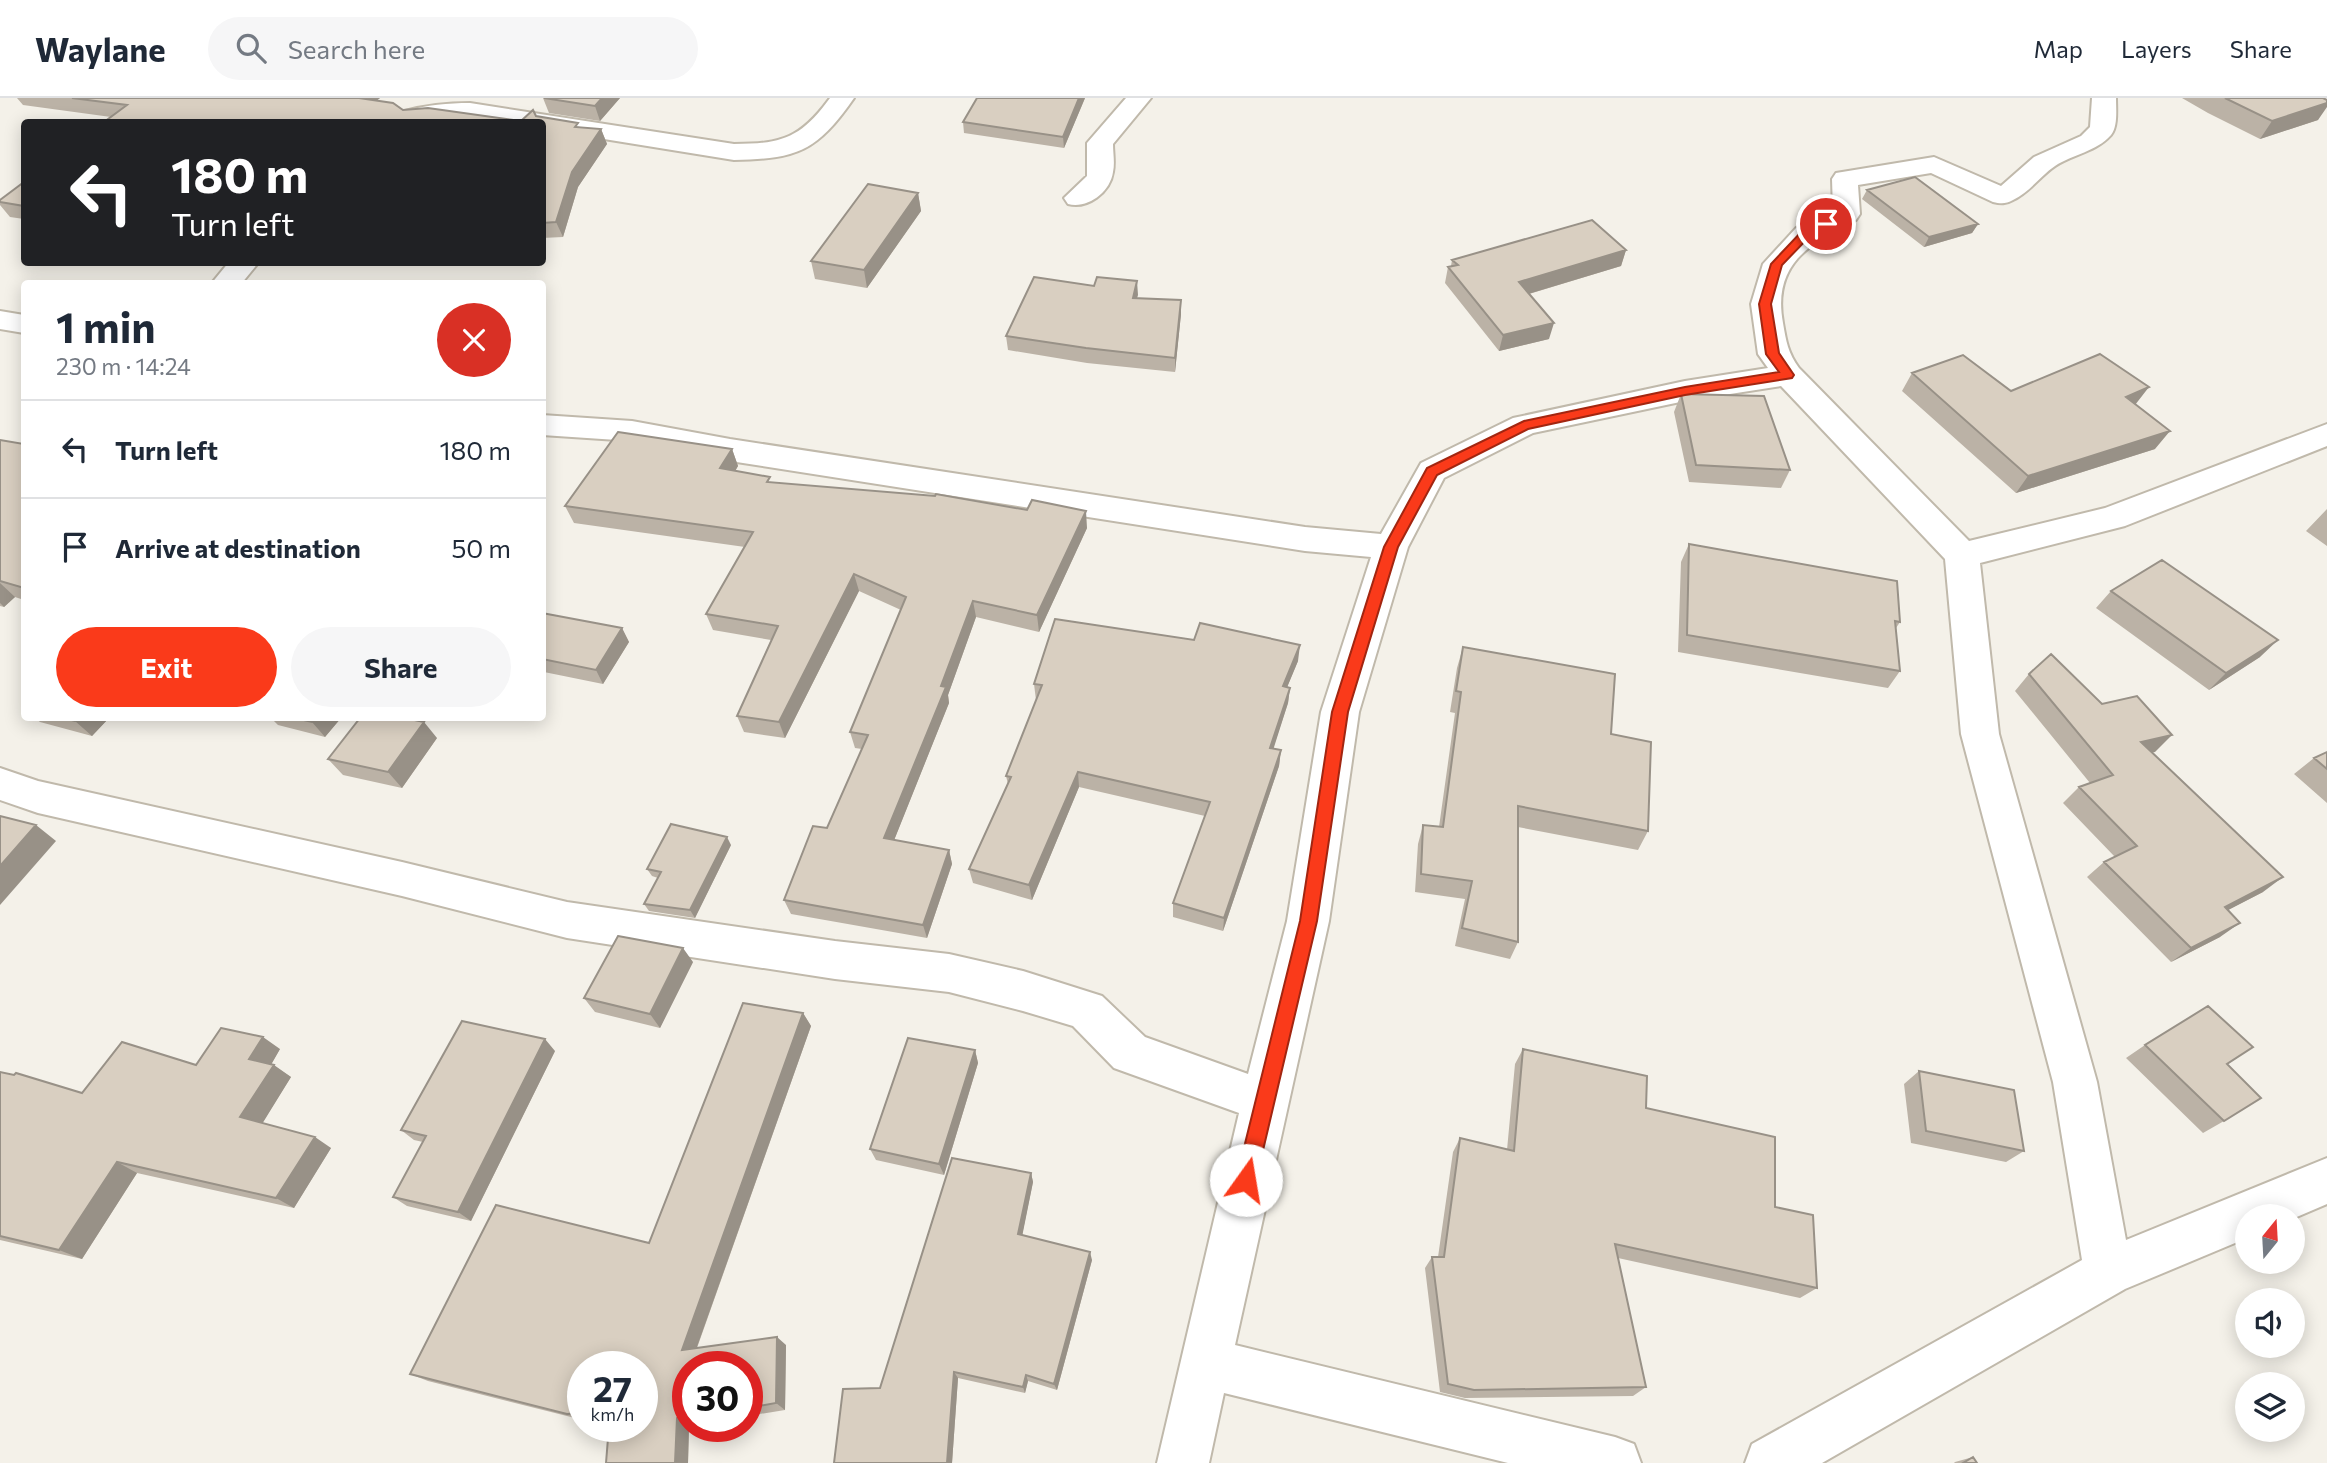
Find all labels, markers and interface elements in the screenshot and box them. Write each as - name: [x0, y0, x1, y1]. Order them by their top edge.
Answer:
- search box: [208, 17, 698, 80]
- text: Waylane: [35, 28, 166, 69]
- icon: search: [232, 29, 270, 67]
- text: Search here: [288, 33, 425, 64]
- text: Map: [2034, 34, 2083, 63]
- text: Layers: [2121, 34, 2192, 63]
- text: Share: [2230, 34, 2292, 63]
- text: 180 m: [171, 143, 308, 203]
- icon: left: [56, 147, 147, 238]
- pin: [1796, 194, 1856, 254]
- text: Turn left: [171, 203, 295, 243]
- icon: arrive: [1807, 205, 1845, 243]
- text: 1 min: [56, 300, 156, 352]
- button: close: [437, 303, 511, 377]
- text: 230 m · 14:24: [56, 352, 191, 380]
- icon: left: [56, 430, 94, 468]
- text: Turn left: [115, 434, 218, 465]
- text: 180 m: [439, 434, 511, 465]
- icon: arrive: [56, 528, 94, 566]
- text: Arrive at destination: [115, 532, 361, 563]
- text: 50 m: [451, 532, 511, 563]
- button: Exit: [56, 627, 277, 707]
- button: Share: [291, 627, 511, 707]
- position arrow: [1209, 1143, 1283, 1217]
- north arrow: [2235, 1204, 2305, 1274]
- map controls: [2235, 1204, 2305, 1442]
- button: sound: [2235, 1288, 2305, 1358]
- speed limit sign: 30: [672, 1351, 763, 1442]
- text: 27: [593, 1366, 632, 1409]
- button: layers: [2235, 1372, 2305, 1442]
- text: km/h: [591, 1403, 634, 1425]

